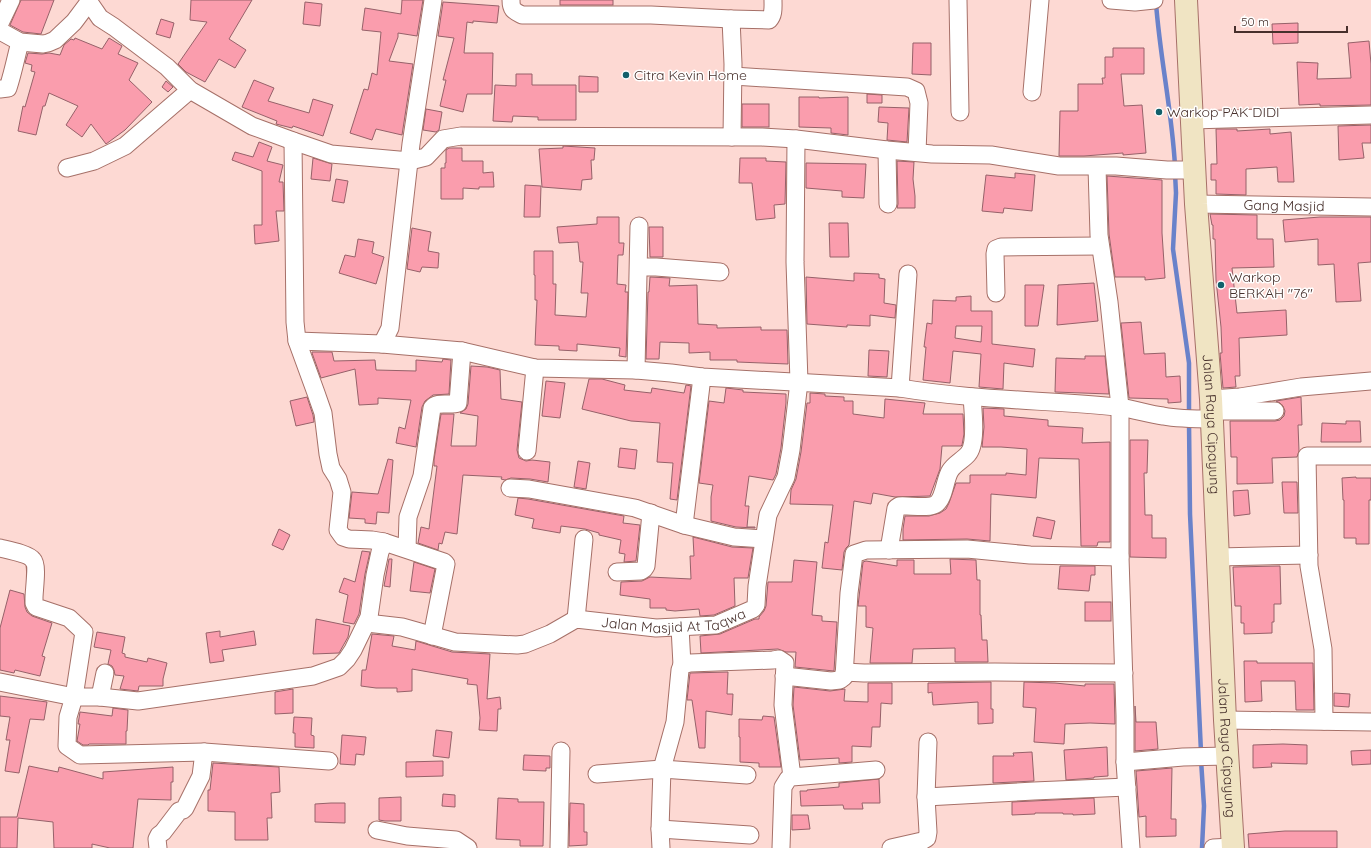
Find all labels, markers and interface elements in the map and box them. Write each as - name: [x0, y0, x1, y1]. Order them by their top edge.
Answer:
- scale bar: [1235, 8, 1347, 34]
- text: 50 m: [1241, 14, 1269, 29]
- place label: Citra Kevin Home: [634, 66, 747, 84]
- marker: Citra Kevin Home: [621, 70, 631, 80]
- place label: Warkop PAK DIDI: [1167, 103, 1279, 121]
- marker: Warkop PAK DIDI: [1154, 107, 1164, 117]
- street label: Gang Masjid: [1243, 196, 1325, 215]
- place label: Warkop BERKAH "76": [1229, 268, 1313, 302]
- marker: Warkop BERKAH "76": [1216, 280, 1226, 290]
- street label: Jalan Raya Cipayung: [1199, 354, 1224, 495]
- street label: Jalan Masjid At Taqwa: [600, 604, 748, 637]
- street label: Jalan Raya Cipayung: [1214, 677, 1240, 818]

